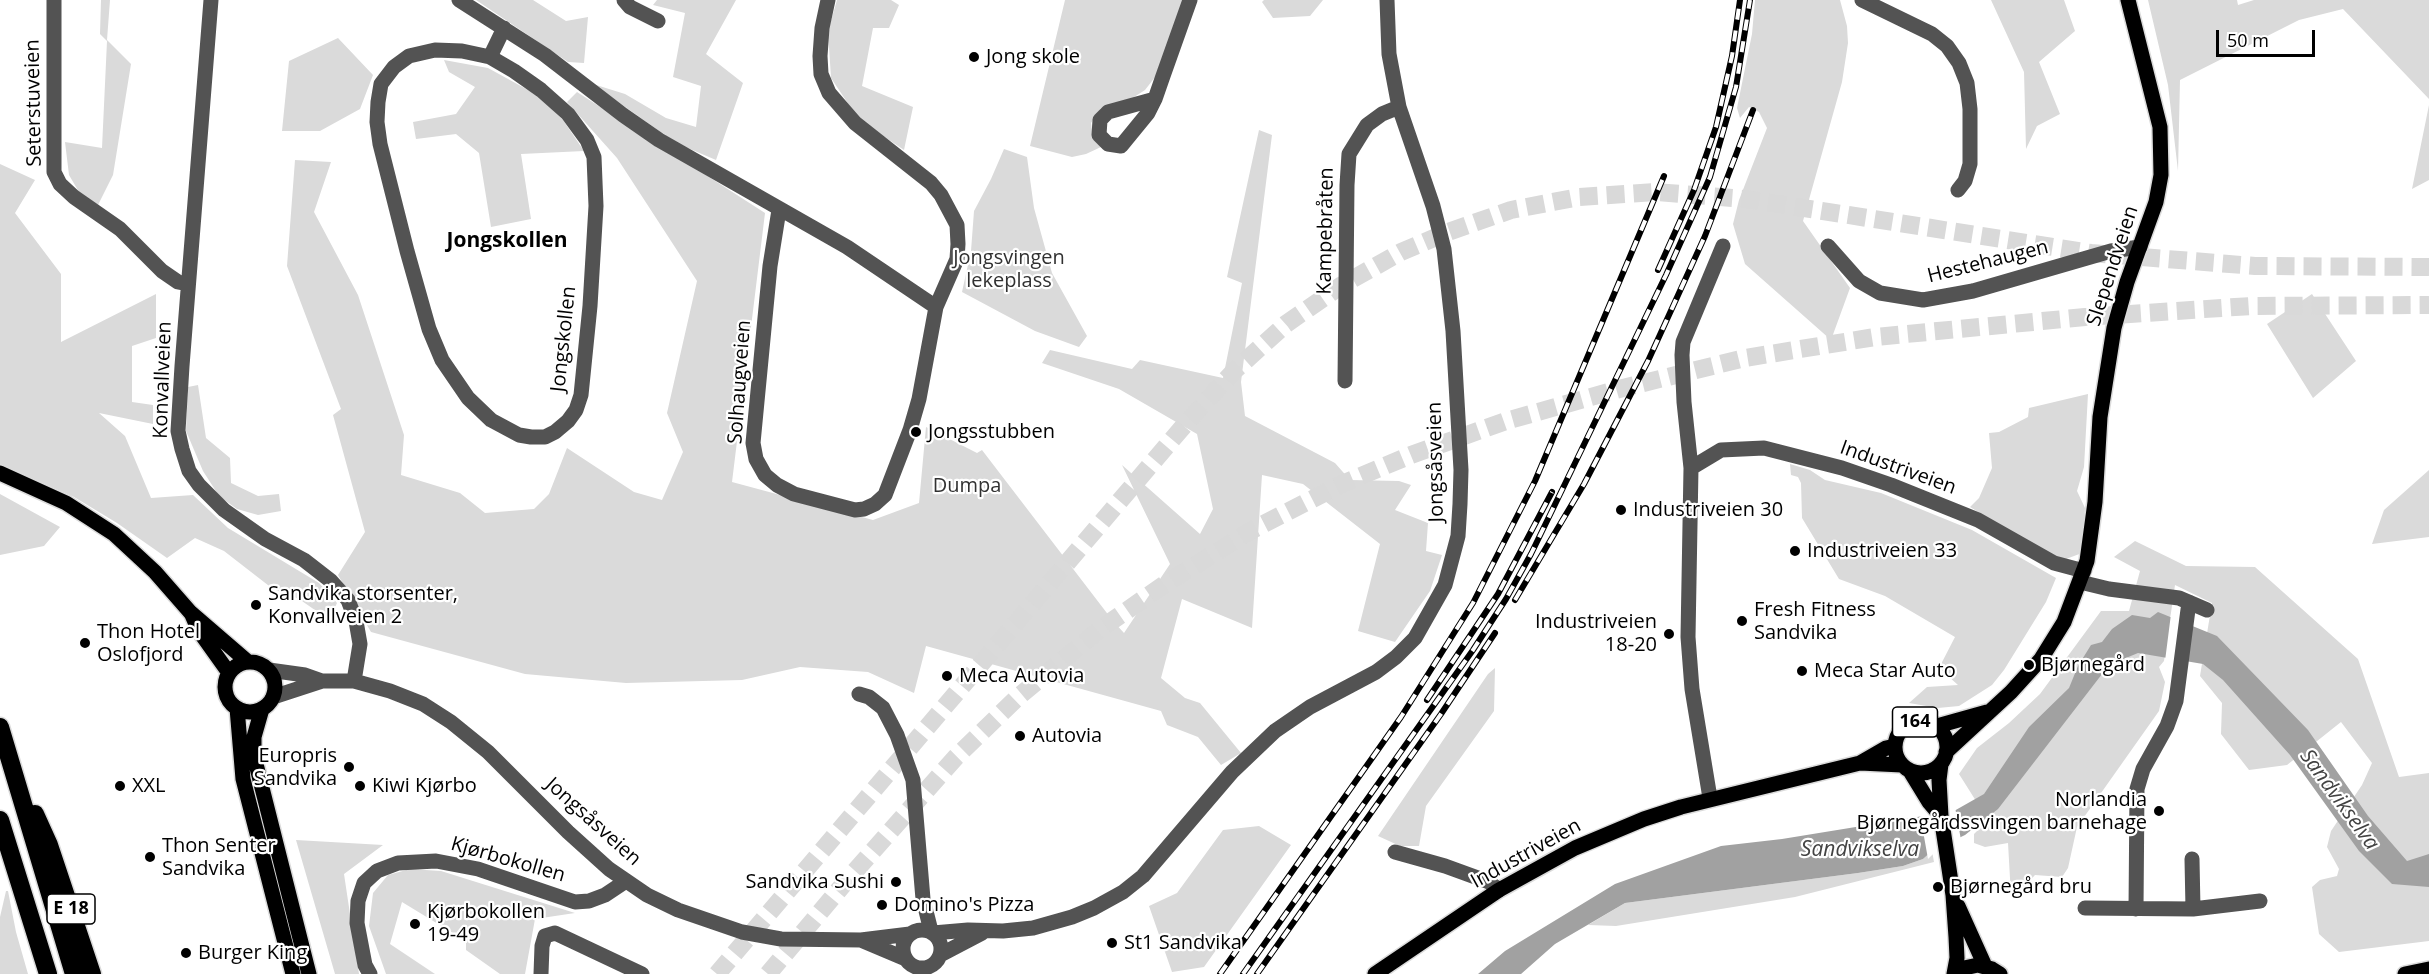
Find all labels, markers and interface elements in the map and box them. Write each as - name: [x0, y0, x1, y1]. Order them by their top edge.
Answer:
- scale bar: [2219, 18, 2318, 56]
- text: 50 m: [2227, 28, 2269, 52]
- street label: Seterstuveien: [21, 39, 47, 167]
- place label: Jong skole: [986, 45, 1080, 69]
- marker: Jong skole: [967, 50, 981, 64]
- street label: Kampebråten: [1313, 167, 1339, 295]
- street label: Slependveien: [2082, 203, 2144, 329]
- district label: Jongskollen: [446, 228, 568, 254]
- street label: Hestehaugen: [1925, 235, 2051, 289]
- park label: Jongsvingen lekeplass: [953, 246, 1065, 293]
- street label: Jongskollen: [547, 285, 581, 393]
- street label: Solhaugveien: [724, 319, 756, 445]
- street label: Konvallveien: [149, 321, 177, 439]
- street label: Jongsåsveien: [1423, 402, 1449, 522]
- place label: Jongsstubben: [928, 420, 1055, 444]
- marker: Jongsstubben: [909, 425, 923, 439]
- street label: Industriveien: [1837, 436, 1959, 500]
- park label: Dumpa: [933, 474, 1001, 498]
- place label: Industriveien 30: [1633, 498, 1783, 522]
- marker: Industriveien 30: [1614, 503, 1628, 517]
- place label: Industriveien 33: [1807, 539, 1957, 563]
- marker: Industriveien 33: [1788, 544, 1802, 558]
- place label: Sandvika storsenter, Konvallveien 2: [268, 582, 458, 629]
- marker: Sandvika storsenter, Konvallveien 2: [249, 598, 263, 612]
- place label: Fresh Fitness Sandvika: [1754, 598, 1876, 645]
- place label: Industriveien 18-20: [1535, 610, 1657, 657]
- marker: Fresh Fitness Sandvika: [1735, 614, 1749, 628]
- place label: Thon Hotel Oslofjord: [97, 620, 200, 667]
- marker: Industriveien 18-20: [1662, 627, 1676, 641]
- marker: Thon Hotel Oslofjord: [78, 636, 92, 650]
- place label: Bjørnegård: [2041, 653, 2145, 677]
- marker: Bjørnegård: [2022, 658, 2036, 672]
- place label: Meca Star Auto: [1814, 659, 1956, 683]
- place label: Meca Autovia: [959, 664, 1084, 688]
- marker: Meca Star Auto: [1795, 664, 1809, 678]
- marker: Meca Autovia: [940, 669, 954, 683]
- road number: 164: [1892, 707, 1938, 737]
- place label: Autovia: [1032, 724, 1102, 748]
- marker: Autovia: [1013, 729, 1027, 743]
- place label: Europris Sandvika: [254, 744, 337, 791]
- water label: Sandvikselva: [2294, 745, 2384, 855]
- marker: Europris Sandvika: [342, 760, 356, 774]
- street label: Jongsåsveien: [540, 773, 646, 871]
- place label: XXL: [132, 774, 166, 798]
- place label: Kiwi Kjørbo: [372, 774, 477, 798]
- marker: XXL: [113, 779, 127, 793]
- marker: Kiwi Kjørbo: [353, 779, 367, 793]
- place label: Norlandia Bjørnegårdssvingen barnehage: [1857, 788, 2147, 835]
- marker: Norlandia Bjørnegårdssvingen barnehage: [2152, 804, 2166, 818]
- street label: Industriveien: [1467, 814, 1585, 894]
- street label: Kjørbokollen: [448, 832, 568, 888]
- place label: Thon Senter Sandvika: [162, 834, 276, 881]
- water label: Sandvikselva: [1801, 837, 1919, 863]
- marker: Thon Senter Sandvika: [143, 850, 157, 864]
- place label: Sandvika Sushi: [745, 870, 884, 894]
- marker: Sandvika Sushi: [889, 875, 903, 889]
- place label: Bjørnegård bru: [1950, 875, 2092, 899]
- marker: Bjørnegård bru: [1931, 880, 1945, 894]
- place label: Domino's Pizza: [894, 893, 1034, 917]
- road number: E 18: [47, 894, 95, 924]
- marker: Domino's Pizza: [875, 898, 889, 912]
- place label: Kjørbokollen 19-49: [427, 900, 545, 947]
- marker: Kjørbokollen 19-49: [408, 917, 422, 931]
- place label: St1 Sandvika: [1124, 931, 1242, 955]
- marker: St1 Sandvika: [1105, 936, 1119, 950]
- place label: Burger King: [198, 941, 307, 965]
- marker: Burger King: [179, 946, 193, 960]

